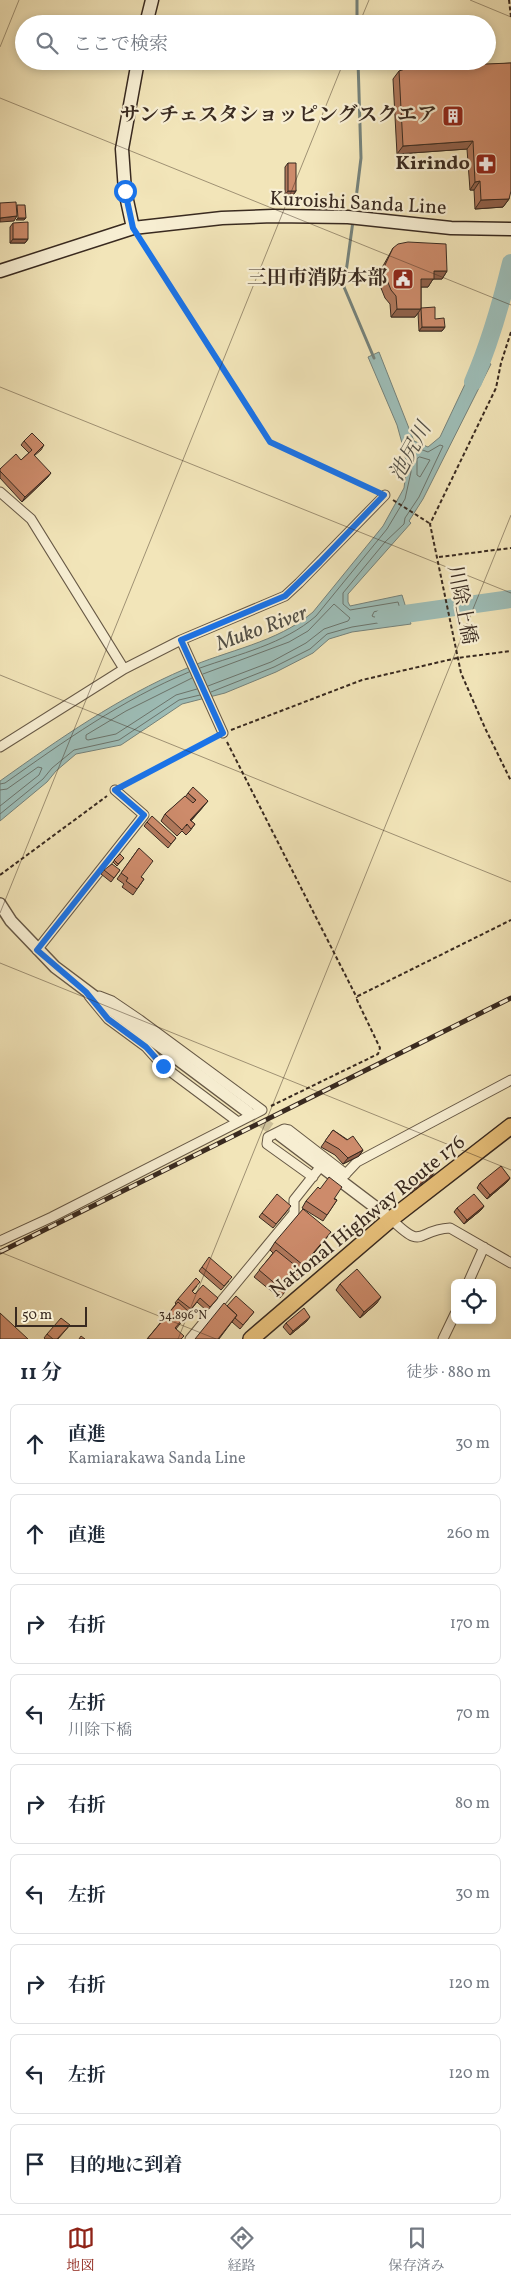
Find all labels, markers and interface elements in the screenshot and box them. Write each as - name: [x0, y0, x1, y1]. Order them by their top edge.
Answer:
- search box: [15, 15, 496, 70]
- icon: search: [33, 29, 61, 57]
- text: ここで検索: [73, 32, 168, 58]
- place label: サンチェスタショッピングスクエア: [120, 102, 437, 130]
- building icon: サンチェスタショッピングスクエア: [441, 104, 465, 128]
- place label: Kirindo: [395, 150, 470, 178]
- pharmacy icon: Kirindo: [474, 152, 498, 176]
- route start: [114, 180, 137, 203]
- street label: Kuroishi Sanda Line: [269, 185, 447, 223]
- place label: 三田市消防本部: [247, 265, 387, 293]
- public building icon: 三田市消防本部: [391, 267, 415, 291]
- water label: 池尻川: [383, 416, 440, 487]
- street label: 川除上橋: [440, 563, 482, 647]
- water label: Muko River: [211, 599, 312, 659]
- route end: [152, 1055, 175, 1078]
- street label: National Highway Route 176: [264, 1129, 472, 1305]
- map controls: [451, 1279, 496, 1324]
- button: locate: [451, 1279, 496, 1324]
- scale bar: [15, 1304, 88, 1327]
- text: 50 m: [22, 1306, 52, 1325]
- text: 34.896°N: [159, 1308, 207, 1324]
- text: 11 分: [20, 1359, 62, 1388]
- text: 徒歩 · 880 m: [406, 1362, 491, 1384]
- text: 直進: [68, 1422, 106, 1448]
- icon: ahead: [21, 1430, 49, 1458]
- text: 30 m: [455, 1433, 490, 1455]
- text: Kamiarakawa Sanda Line: [68, 1448, 246, 1470]
- icon: ahead: [21, 1520, 49, 1548]
- text: 直進: [68, 1523, 106, 1549]
- text: 260 m: [446, 1523, 490, 1545]
- icon: right: [21, 1610, 49, 1638]
- text: 右折: [68, 1613, 106, 1639]
- text: 170 m: [450, 1613, 490, 1635]
- text: 左折: [68, 1691, 106, 1717]
- icon: left: [21, 1700, 49, 1728]
- text: 70 m: [456, 1703, 490, 1725]
- text: 川除下橋: [68, 1720, 132, 1742]
- icon: right: [21, 1790, 49, 1818]
- text: 右折: [68, 1793, 106, 1819]
- text: 80 m: [455, 1793, 490, 1815]
- icon: left: [21, 1880, 49, 1908]
- text: 左折: [68, 1883, 106, 1909]
- text: 30 m: [455, 1883, 490, 1905]
- icon: right: [21, 1970, 49, 1998]
- text: 右折: [68, 1973, 106, 1999]
- text: 120 m: [448, 1973, 490, 1995]
- icon: left: [21, 2060, 49, 2088]
- text: 左折: [68, 2063, 106, 2089]
- text: 120 m: [448, 2063, 490, 2085]
- icon: arrive: [21, 2150, 49, 2178]
- text: 目的地に到着: [68, 2153, 182, 2179]
- tab: 地図: [67, 2224, 95, 2276]
- tab: 経路: [228, 2224, 256, 2276]
- tab: 保存済み: [389, 2224, 445, 2276]

